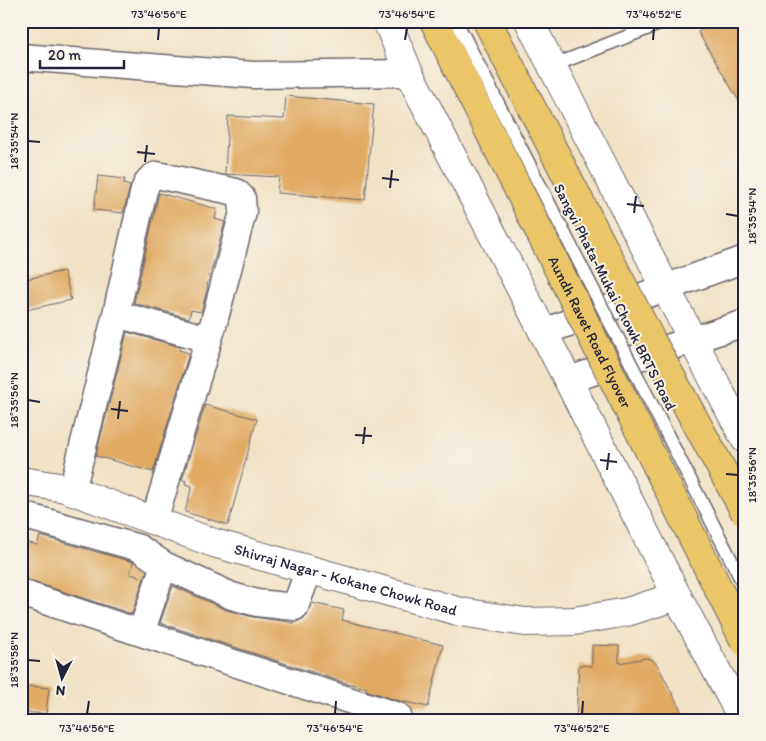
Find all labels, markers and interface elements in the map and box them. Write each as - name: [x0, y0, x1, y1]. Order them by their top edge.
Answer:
- text: 73°46'56"E: [131, 7, 187, 21]
- text: 73°46'54"E: [379, 7, 436, 21]
- text: 73°46'52"E: [626, 7, 682, 21]
- scale bar: [40, 38, 124, 70]
- text: 20 m: [48, 46, 82, 64]
- text: 18°35'54"N: [7, 113, 21, 169]
- street label: Sangvi Phata-Mukai Chowk BRTS Road: [550, 181, 681, 414]
- text: 18°35'54"N: [745, 188, 759, 244]
- street label: Aundh Ravet Road Flyover: [544, 253, 635, 411]
- text: 18°35'56"N: [7, 372, 21, 428]
- text: 18°35'56"N: [745, 447, 759, 503]
- street label: Shivraj Nagar - Kokane Chowk Road: [232, 540, 459, 619]
- text: 18°35'58"N: [7, 632, 21, 688]
- north arrow: [38, 654, 88, 704]
- text: N: [55, 681, 66, 699]
- text: 73°46'56"E: [59, 721, 115, 735]
- text: 73°46'54"E: [307, 721, 364, 735]
- text: 73°46'52"E: [554, 721, 610, 735]

